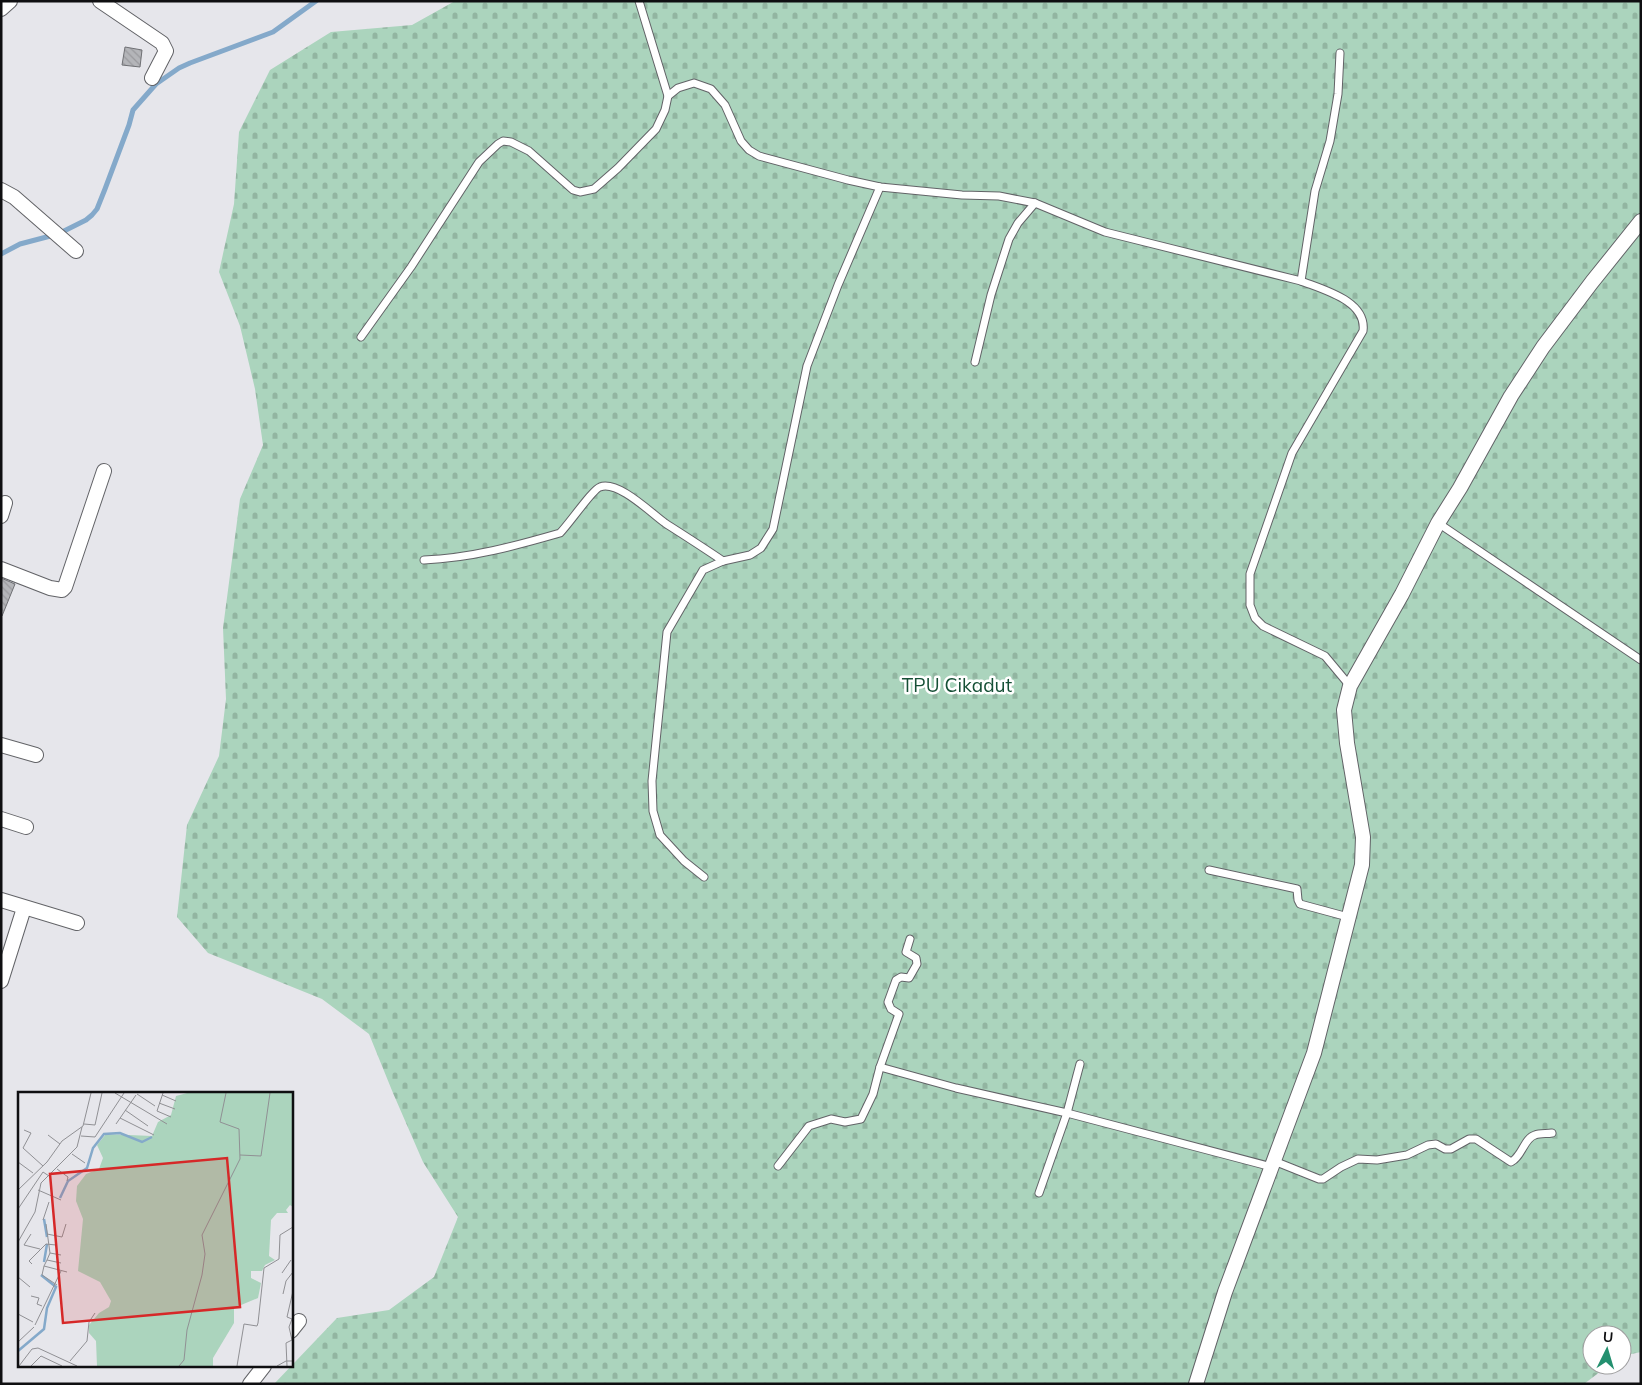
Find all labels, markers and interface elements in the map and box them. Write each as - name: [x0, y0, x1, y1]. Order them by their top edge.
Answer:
- park label: TPU Cikadut: [902, 673, 1012, 697]
- inset map: [18, 1092, 292, 1368]
- north arrow: [1582, 1325, 1632, 1375]
- text: U: [1602, 1328, 1614, 1346]

